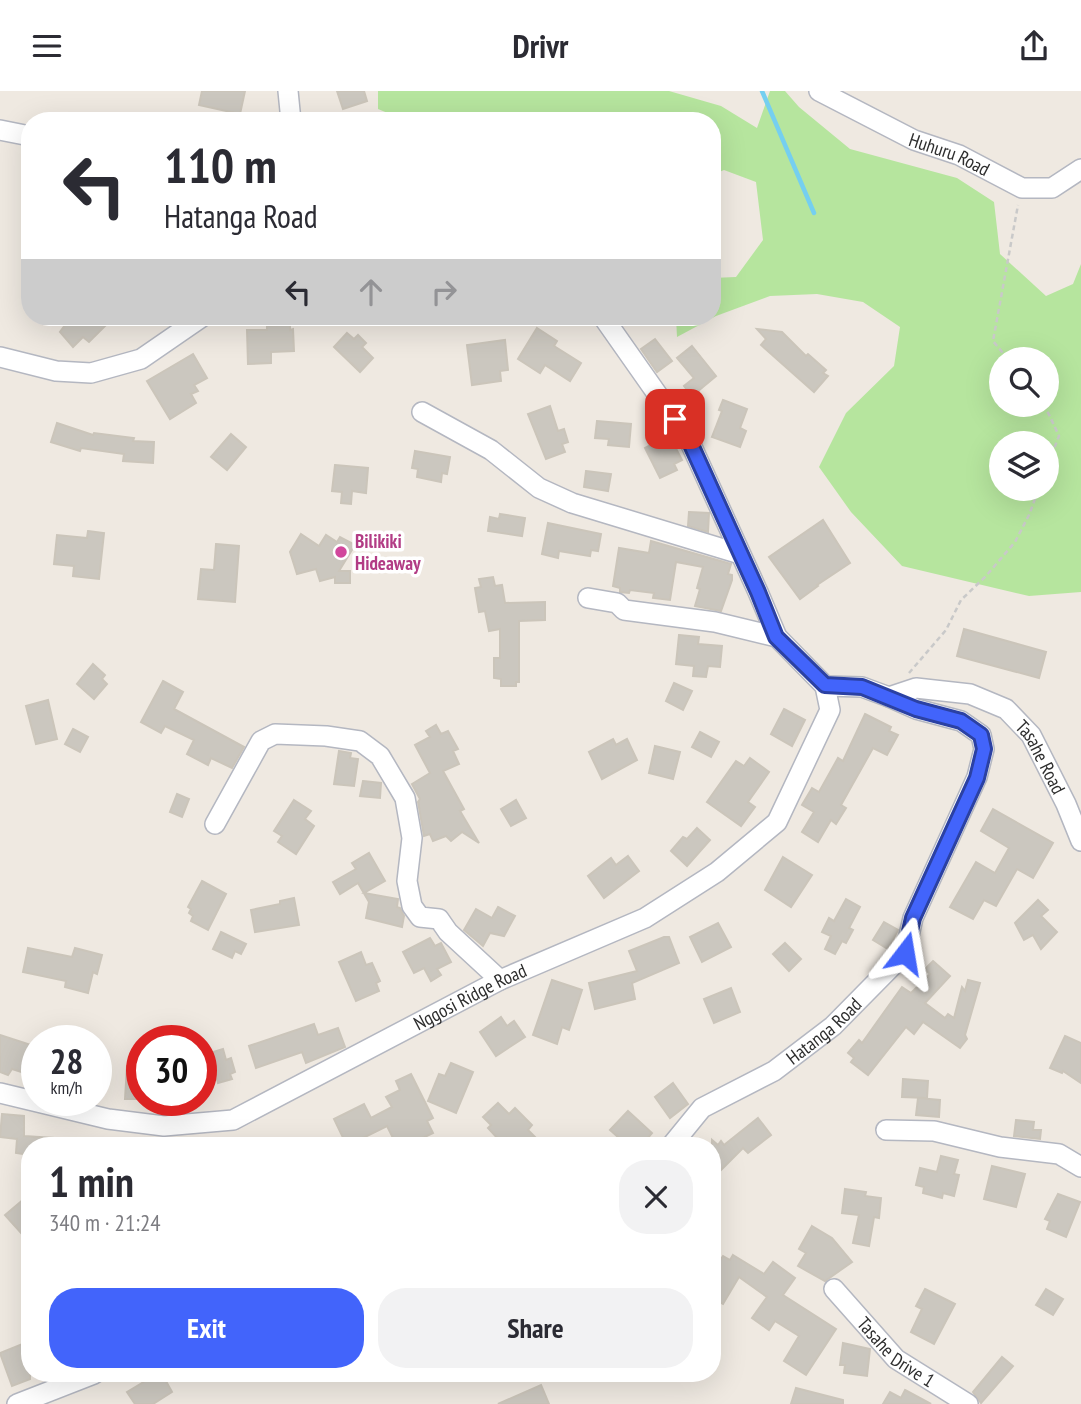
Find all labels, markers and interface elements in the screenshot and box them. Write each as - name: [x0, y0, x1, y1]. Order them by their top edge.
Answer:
- text: Drivr: [513, 25, 568, 67]
- icon: menu: [28, 27, 66, 65]
- icon: share: [1015, 27, 1053, 65]
- street label: Huhuru Road: [906, 127, 994, 181]
- text: 110 m: [164, 133, 277, 197]
- icon: left: [49, 140, 140, 231]
- text: Hatanga Road: [164, 195, 318, 237]
- icon: left: [279, 273, 317, 311]
- icon: ahead: [352, 273, 390, 311]
- icon: right: [425, 273, 463, 311]
- map controls: [989, 347, 1059, 501]
- button: search: [989, 347, 1059, 417]
- pin: [645, 389, 705, 449]
- icon: arrive: [656, 400, 694, 438]
- button: layers: [989, 431, 1059, 501]
- place label: Bilikiki Hideaway: [355, 529, 421, 575]
- marker: Bilikiki Hideaway: [333, 544, 349, 560]
- street label: Tasahe Road: [1011, 715, 1071, 798]
- position arrow: [868, 916, 942, 990]
- street label: Nggosi Ridge Road: [409, 958, 530, 1035]
- street label: Hatanga Road: [781, 992, 866, 1069]
- speed limit sign: 30: [126, 1025, 217, 1116]
- text: 28: [50, 1038, 83, 1084]
- text: km/h: [51, 1076, 82, 1099]
- text: 1 min: [49, 1154, 134, 1209]
- button: close: [619, 1160, 693, 1234]
- text: 340 m · 21:24: [49, 1208, 161, 1237]
- button: Exit: [49, 1288, 364, 1368]
- button: Share: [378, 1288, 693, 1368]
- street label: Tasahe Drive 1: [852, 1312, 939, 1392]

